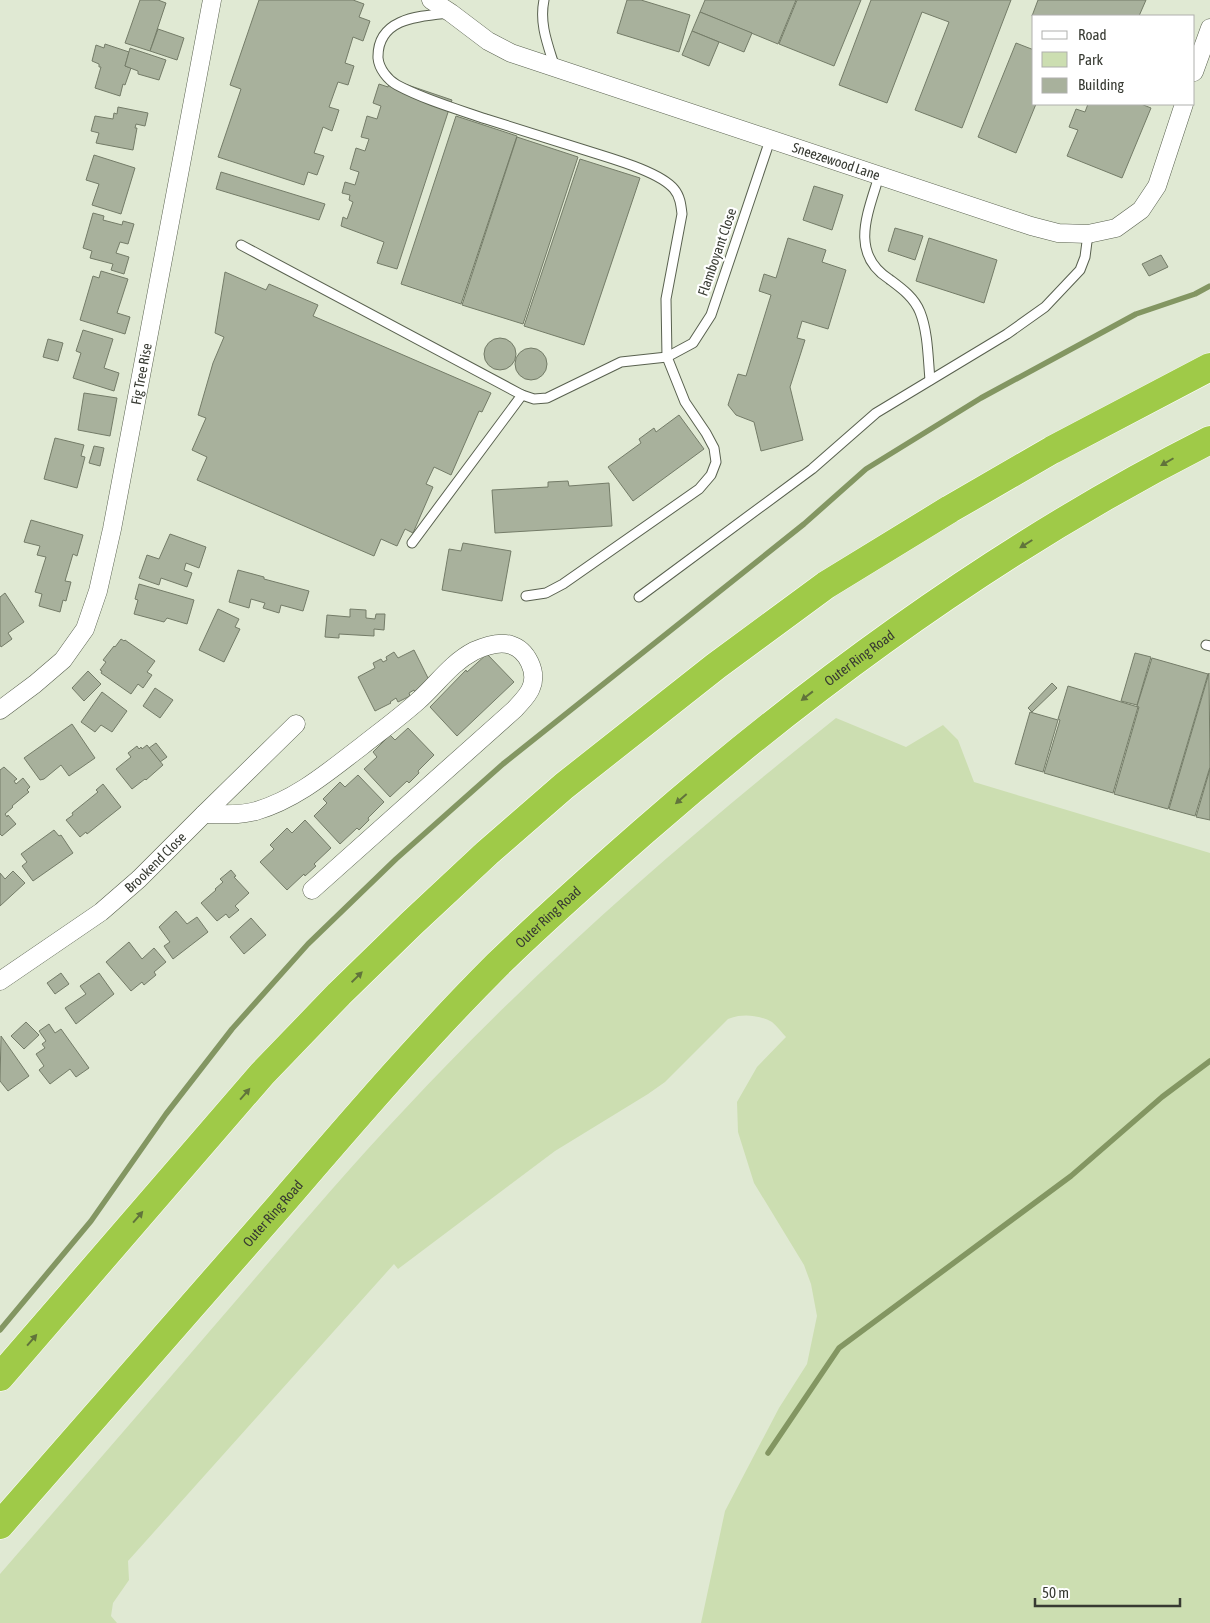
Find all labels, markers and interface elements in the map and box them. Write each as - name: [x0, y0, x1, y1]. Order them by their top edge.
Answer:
- legend: [1032, 15, 1195, 105]
- text: Road: [1078, 26, 1107, 43]
- text: Park: [1078, 51, 1103, 68]
- text: Building: [1078, 76, 1124, 93]
- street label: Sneezewood Lane: [790, 139, 882, 183]
- street label: Flamboyant Close: [695, 206, 739, 298]
- street label: Fig Tree Rise: [128, 342, 155, 406]
- one-way arrow: [1159, 458, 1174, 466]
- one-way arrow: [1020, 539, 1033, 549]
- street label: Outer Ring Road: [821, 627, 897, 689]
- one-way arrow: [800, 691, 813, 702]
- one-way arrow: [675, 793, 687, 805]
- street label: Brookend Close: [121, 829, 189, 896]
- street label: Outer Ring Road: [512, 883, 584, 951]
- one-way arrow: [351, 971, 363, 983]
- one-way arrow: [239, 1088, 250, 1101]
- street label: Outer Ring Road: [239, 1177, 306, 1250]
- one-way arrow: [133, 1211, 144, 1224]
- one-way arrow: [26, 1334, 37, 1346]
- scale bar: [1035, 1576, 1180, 1608]
- text: 50 m: [1042, 1584, 1069, 1601]

